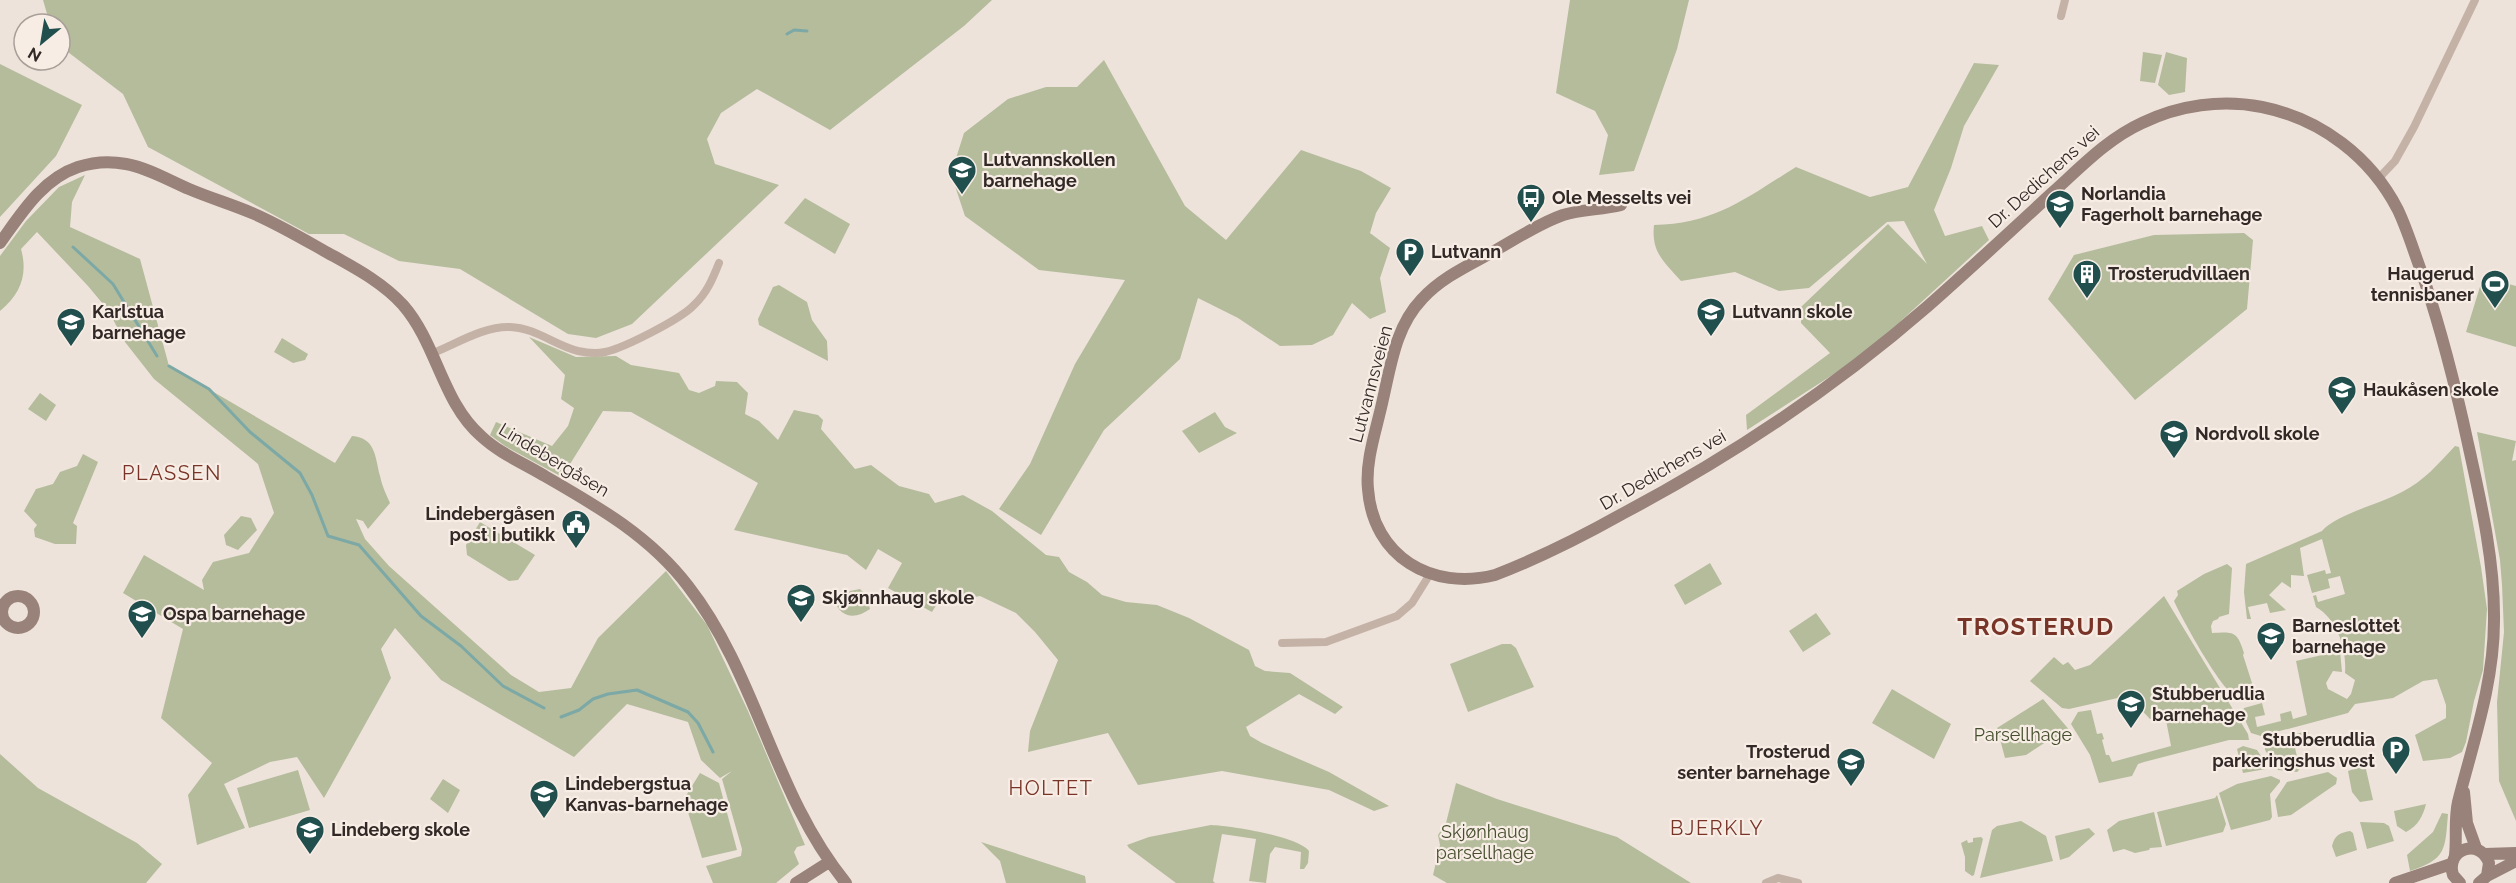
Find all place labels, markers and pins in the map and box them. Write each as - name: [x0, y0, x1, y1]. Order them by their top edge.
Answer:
- place label: Lutvannskollen barnehage: [983, 149, 1116, 191]
- school or university icon: Lutvannskollen barnehage: [946, 154, 978, 196]
- bus stop icon: Ole Messelts vei: [1515, 182, 1547, 224]
- place label: Norlandia Fagerholt barnehage: [2081, 183, 2263, 225]
- place label: Ole Messelts vei: [1552, 187, 1691, 208]
- school or university icon: Norlandia Fagerholt barnehage: [2044, 188, 2076, 230]
- parking icon: Lutvann: [1394, 236, 1426, 278]
- place label: Lutvann: [1431, 241, 1501, 262]
- building icon: Trosterudvillaen: [2071, 258, 2103, 300]
- place label: Trosterudvillaen: [2108, 263, 2250, 284]
- place label: Haugerud tennisbaner: [2371, 263, 2474, 305]
- sports icon: Haugerud tennisbaner: [2479, 268, 2511, 310]
- school or university icon: Lutvann skole: [1695, 296, 1727, 338]
- place label: Karlstua barnehage: [92, 301, 186, 343]
- place label: Lutvann skole: [1732, 301, 1853, 322]
- school or university icon: Karlstua barnehage: [55, 306, 87, 348]
- school or university icon: Haukåsen skole: [2326, 374, 2358, 416]
- place label: Haukåsen skole: [2363, 379, 2499, 400]
- school or university icon: Nordvoll skole: [2158, 418, 2190, 460]
- place label: Nordvoll skole: [2195, 423, 2320, 444]
- place label: Lindebergåsen post i butikk: [425, 503, 556, 545]
- public building icon: Lindebergåsen post i butikk: [560, 508, 592, 550]
- school or university icon: Skjønnhaug skole: [785, 582, 817, 624]
- place label: Skjønnhaug skole: [822, 587, 975, 608]
- school or university icon: Ospa barnehage: [126, 598, 158, 640]
- place label: Ospa barnehage: [163, 603, 306, 624]
- place label: Barneslottet barnehage: [2292, 615, 2400, 657]
- school or university icon: Barneslottet barnehage: [2255, 620, 2287, 662]
- place label: Stubberudlia barnehage: [2152, 683, 2265, 725]
- school or university icon: Stubberudlia barnehage: [2115, 688, 2147, 730]
- place label: Stubberudlia parkeringshus vest: [2212, 729, 2375, 771]
- parking icon: Stubberudlia parkeringshus vest: [2380, 734, 2412, 776]
- place label: Trosterud senter barnehage: [1677, 741, 1830, 783]
- school or university icon: Trosterud senter barnehage: [1835, 746, 1867, 788]
- place label: Lindebergstua Kanvas-barnehage: [565, 773, 728, 815]
- school or university icon: Lindebergstua Kanvas-barnehage: [528, 778, 560, 820]
- school or university icon: Lindeberg skole: [294, 814, 326, 856]
- place label: Lindeberg skole: [331, 819, 470, 840]

